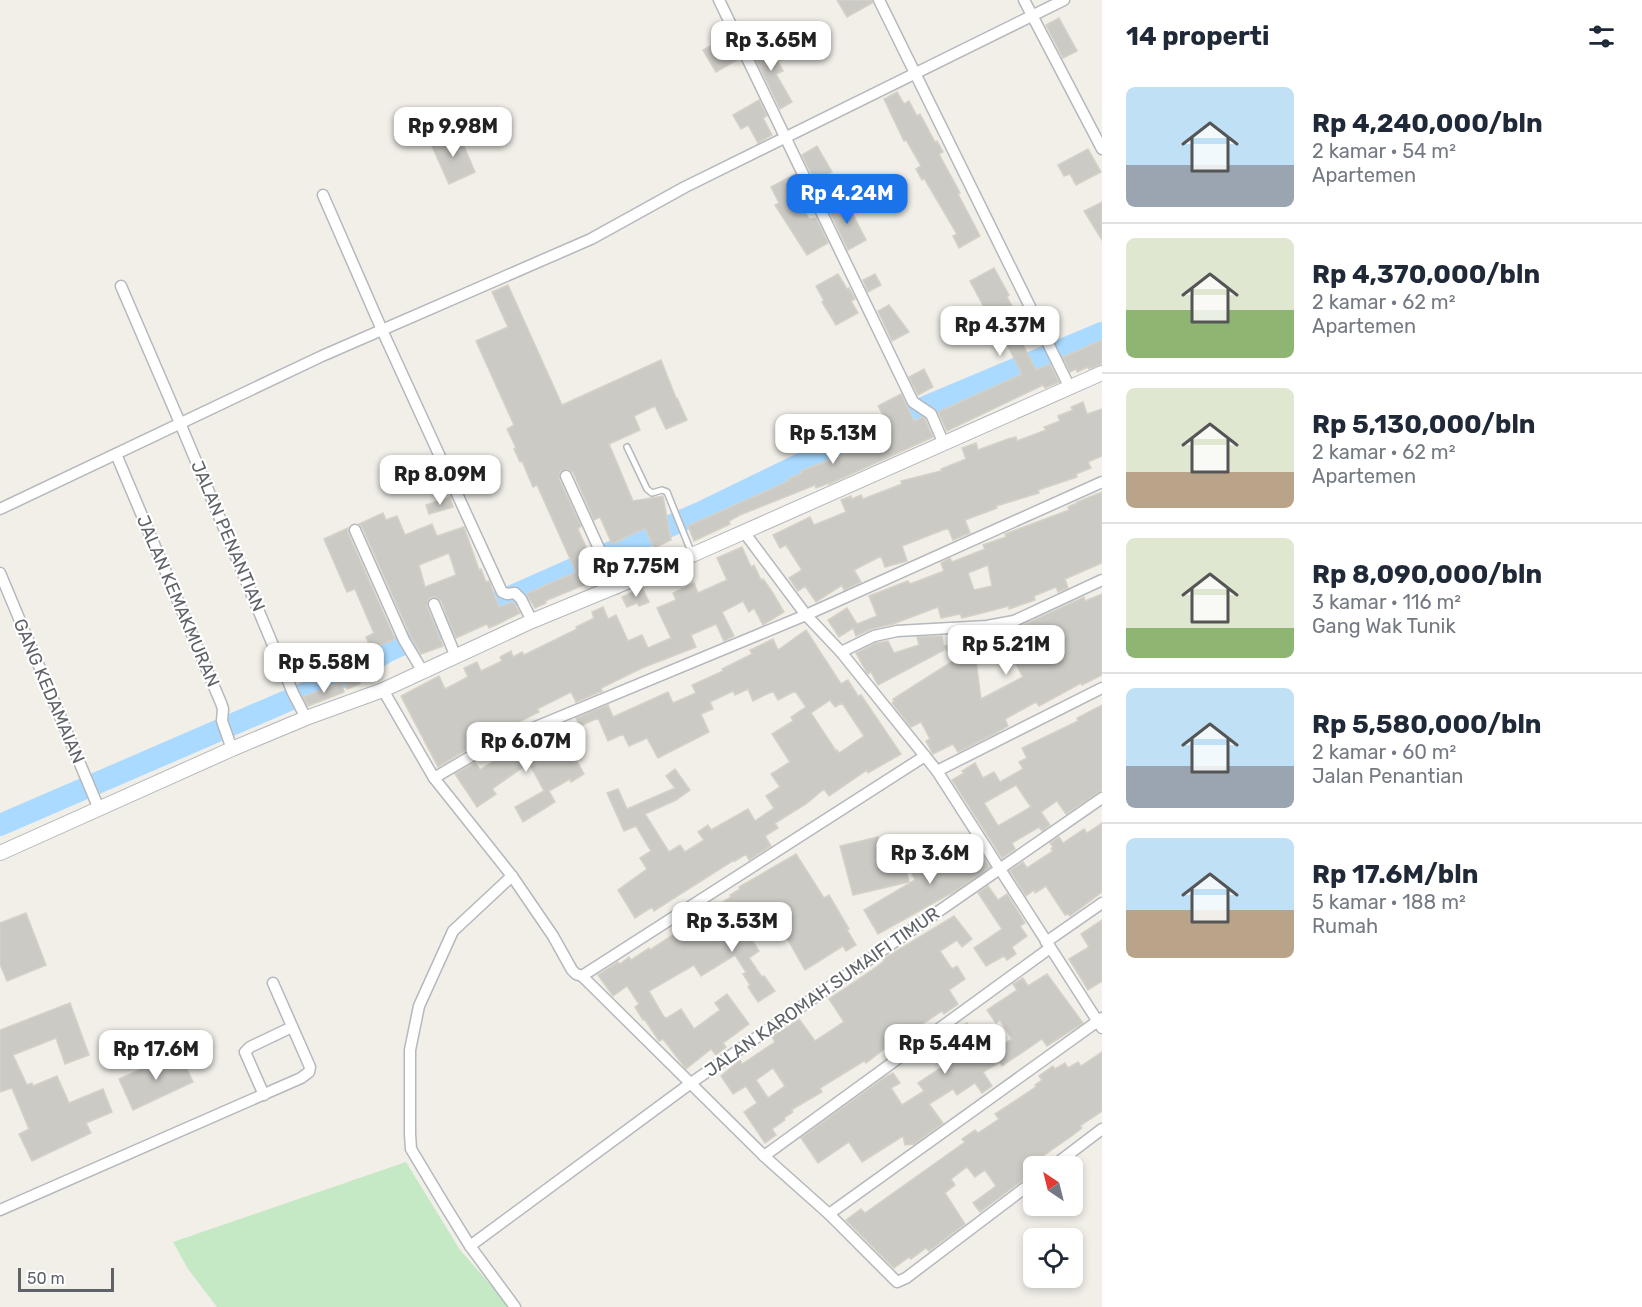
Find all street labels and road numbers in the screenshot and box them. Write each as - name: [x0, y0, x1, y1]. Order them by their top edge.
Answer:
- street label: JALAN PENANTIAN: [186, 457, 270, 615]
- street label: JALAN KEMAKMURAN: [132, 512, 224, 690]
- street label: GANG KEDAMAIAN: [9, 615, 89, 767]
- street label: JALAN KAROMAH SUMAIFI TIMUR: [700, 902, 944, 1082]

